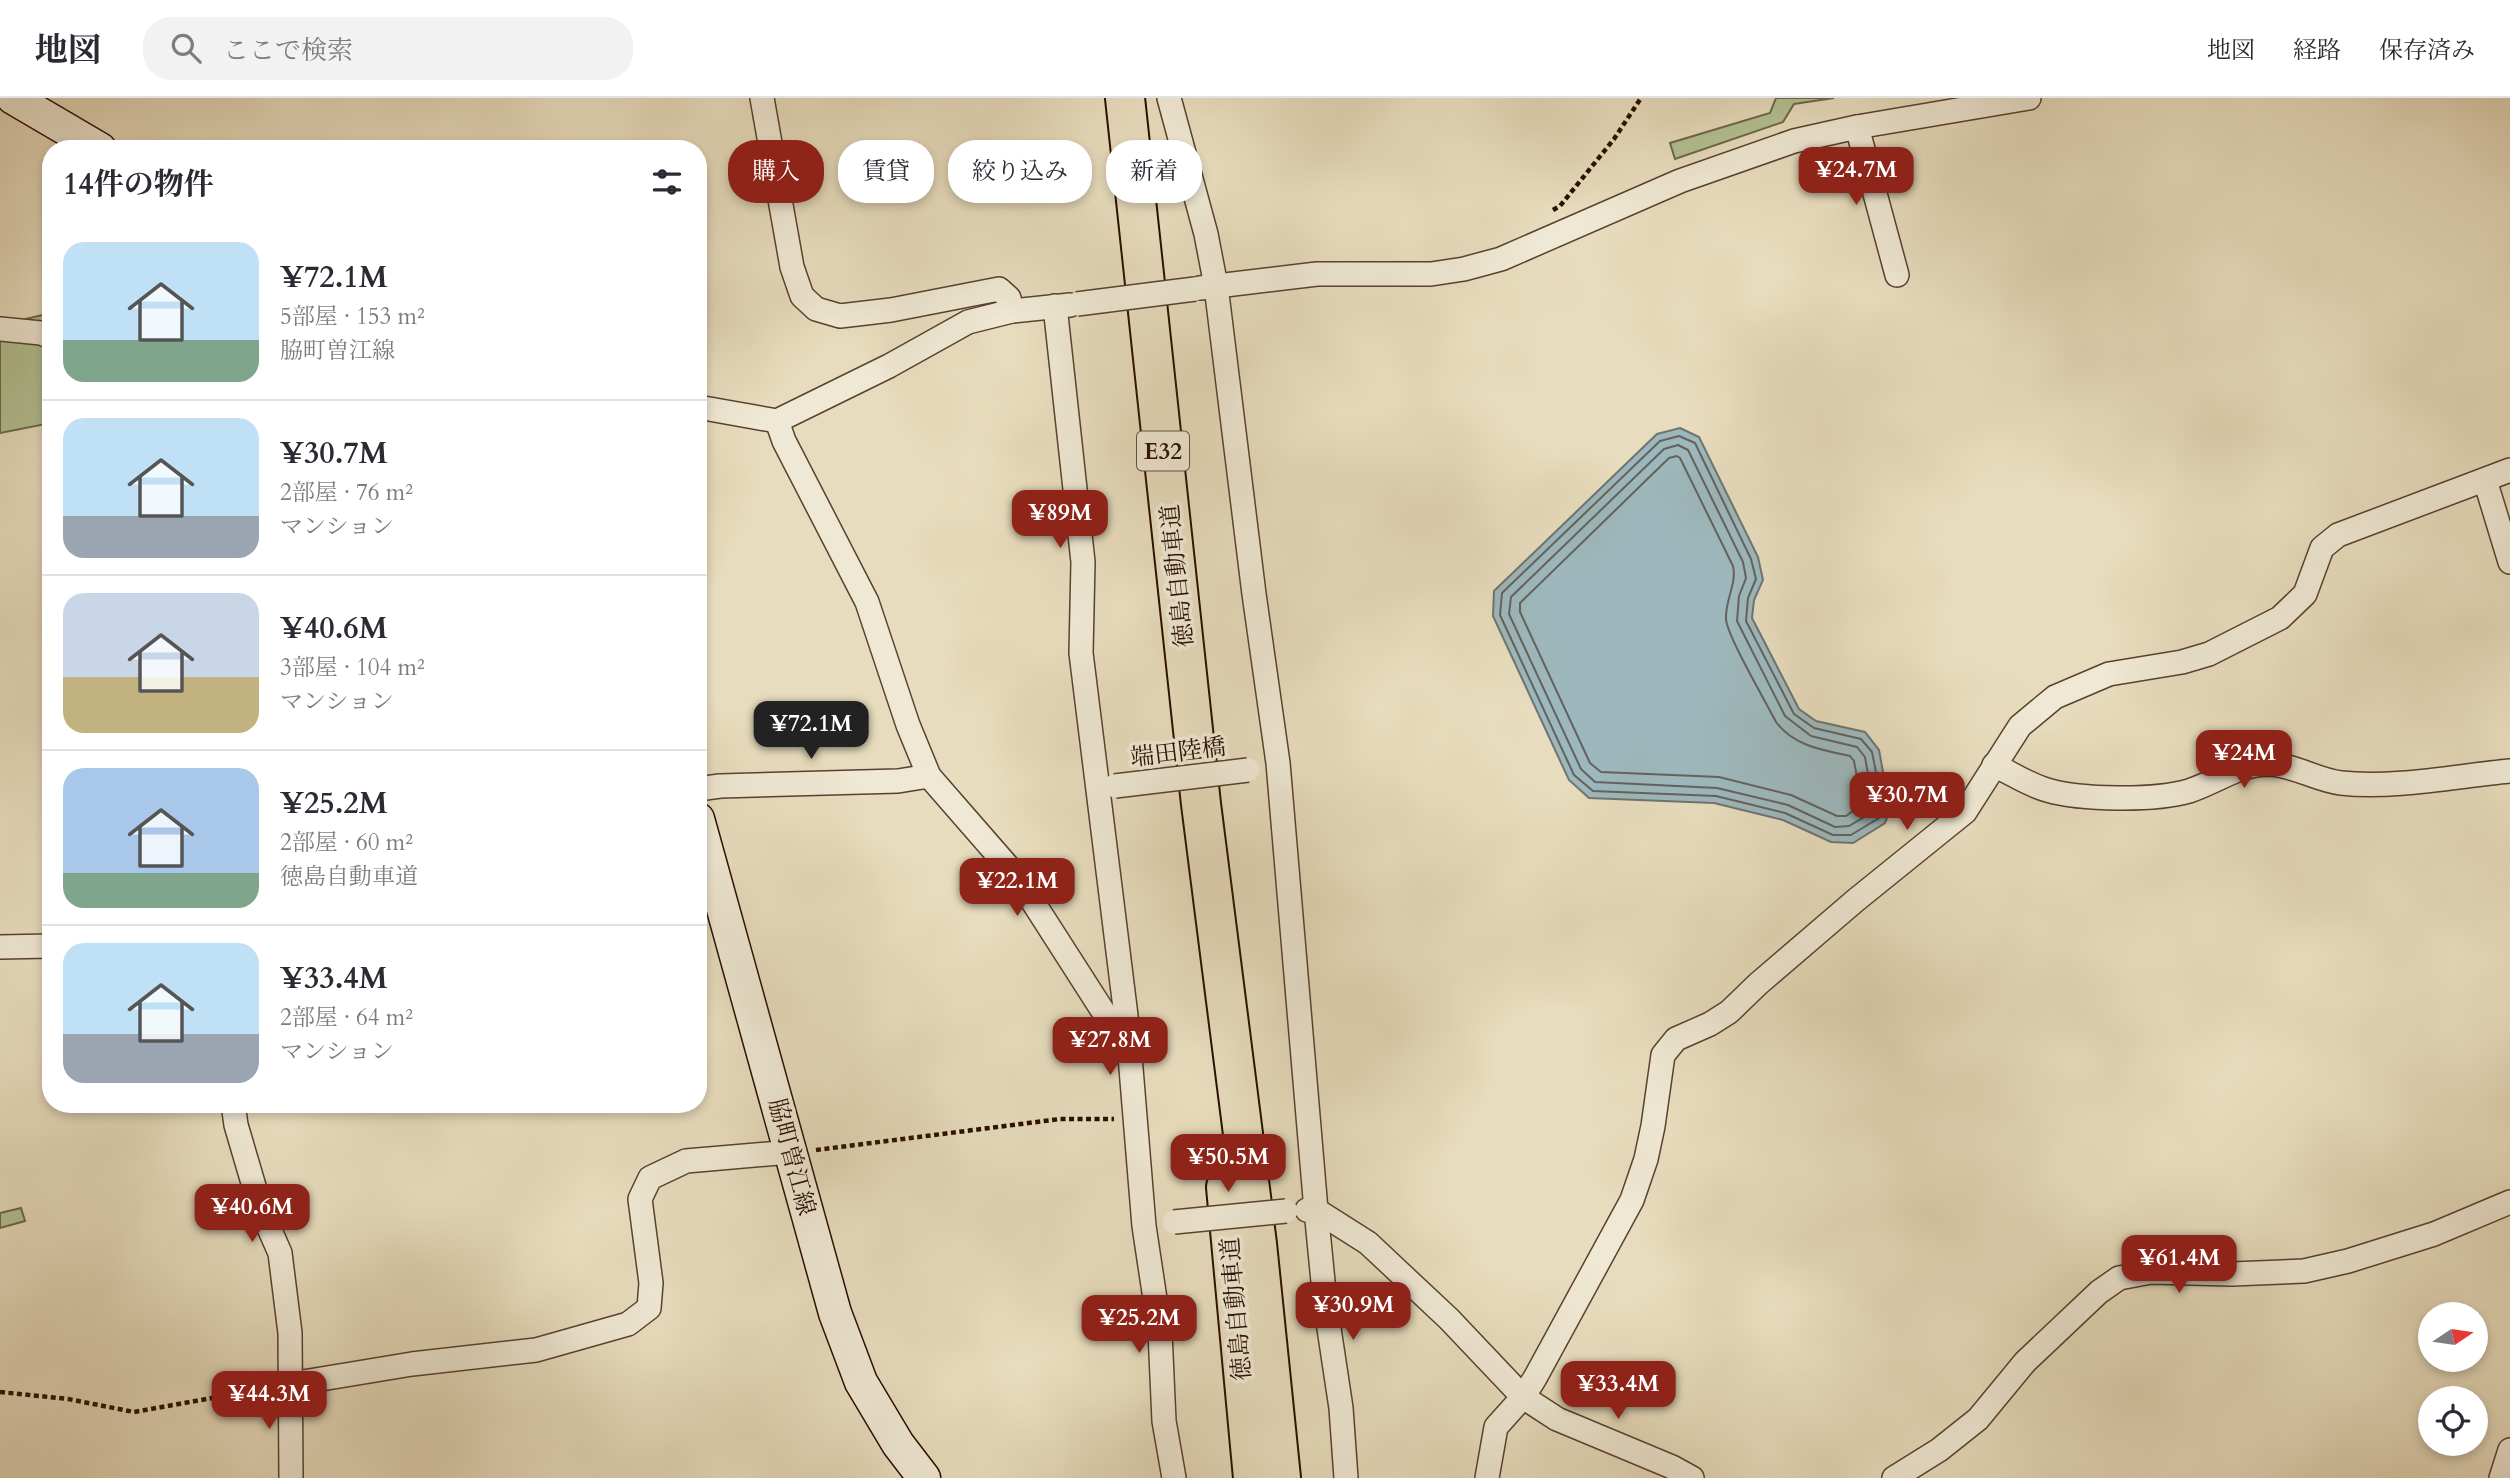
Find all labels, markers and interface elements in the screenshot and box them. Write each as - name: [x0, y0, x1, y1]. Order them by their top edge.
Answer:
- search box: [143, 17, 633, 80]
- text: 地図: [35, 28, 101, 73]
- icon: search: [167, 29, 205, 67]
- text: ここで検索: [223, 33, 353, 68]
- text: 地図: [2207, 34, 2255, 67]
- text: 経路: [2293, 34, 2341, 67]
- text: 保存済み: [2379, 34, 2475, 67]
- chip: 購入: [728, 140, 824, 203]
- chip: 賃貸: [838, 140, 934, 203]
- chip: 絞り込み: [948, 140, 1092, 203]
- chip: 新着: [1106, 140, 1202, 203]
- pin: ¥24.7M: [1799, 148, 1913, 207]
- text: ¥24.7M: [1815, 154, 1897, 185]
- icon: filters: [648, 163, 686, 201]
- text: 14件の物件: [63, 164, 214, 205]
- text: ¥72.1M: [280, 257, 388, 298]
- icon: home: [119, 270, 203, 354]
- text: 5部屋 · 153 m²: [280, 301, 425, 332]
- text: 脇町曽江線: [280, 335, 395, 366]
- road number: E32: [1137, 432, 1189, 470]
- text: ¥30.7M: [280, 433, 388, 474]
- icon: home: [119, 446, 203, 530]
- text: 2部屋 · 76 m²: [280, 477, 413, 508]
- pin: ¥89M: [1019, 490, 1101, 550]
- text: ¥89M: [1028, 497, 1092, 528]
- street label: 徳島自動車道: [1154, 503, 1201, 649]
- text: マンション: [280, 511, 394, 542]
- text: ¥40.6M: [280, 608, 388, 649]
- icon: home: [119, 621, 203, 705]
- text: 3部屋 · 104 m²: [280, 652, 425, 683]
- text: マンション: [280, 686, 394, 717]
- pin: ¥72.1M: [754, 702, 868, 761]
- text: ¥72.1M: [770, 708, 852, 739]
- street label: 端田陸橋: [1128, 730, 1228, 775]
- pin: ¥24M: [2203, 730, 2285, 790]
- text: ¥24M: [2212, 737, 2276, 768]
- pin: ¥30.7M: [1850, 772, 1964, 832]
- text: ¥30.7M: [1866, 779, 1948, 810]
- text: ¥25.2M: [280, 783, 388, 824]
- icon: home: [119, 796, 203, 880]
- text: 2部屋 · 60 m²: [280, 827, 413, 858]
- pin: ¥22.1M: [960, 858, 1074, 918]
- text: 徳島自動車道: [280, 861, 418, 892]
- text: ¥22.1M: [976, 865, 1058, 896]
- text: ¥33.4M: [280, 958, 388, 999]
- icon: home: [119, 971, 203, 1055]
- text: 2部屋 · 64 m²: [280, 1002, 413, 1033]
- pin: ¥27.8M: [1053, 1018, 1167, 1077]
- text: ¥27.8M: [1069, 1024, 1151, 1055]
- text: マンション: [280, 1036, 394, 1067]
- street label: 脇町曽江線: [760, 1095, 823, 1219]
- pin: ¥50.5M: [1171, 1134, 1285, 1194]
- text: ¥50.5M: [1187, 1141, 1269, 1172]
- pin: ¥40.6M: [195, 1184, 309, 1244]
- text: ¥40.6M: [211, 1191, 293, 1222]
- street label: 徳島自動車道: [1214, 1236, 1259, 1382]
- pin: ¥61.4M: [2122, 1236, 2236, 1295]
- text: ¥61.4M: [2138, 1242, 2220, 1273]
- pin: ¥30.9M: [1296, 1282, 1410, 1342]
- text: ¥30.9M: [1312, 1289, 1394, 1320]
- pin: ¥25.2M: [1082, 1296, 1196, 1355]
- text: ¥25.2M: [1098, 1302, 1180, 1333]
- north arrow: [2418, 1302, 2488, 1372]
- map controls: [2418, 1302, 2488, 1456]
- pin: ¥33.4M: [1561, 1362, 1675, 1421]
- text: ¥33.4M: [1577, 1368, 1659, 1399]
- pin: ¥44.3M: [212, 1372, 326, 1431]
- text: ¥44.3M: [228, 1378, 310, 1409]
- button: locate: [2418, 1386, 2488, 1456]

